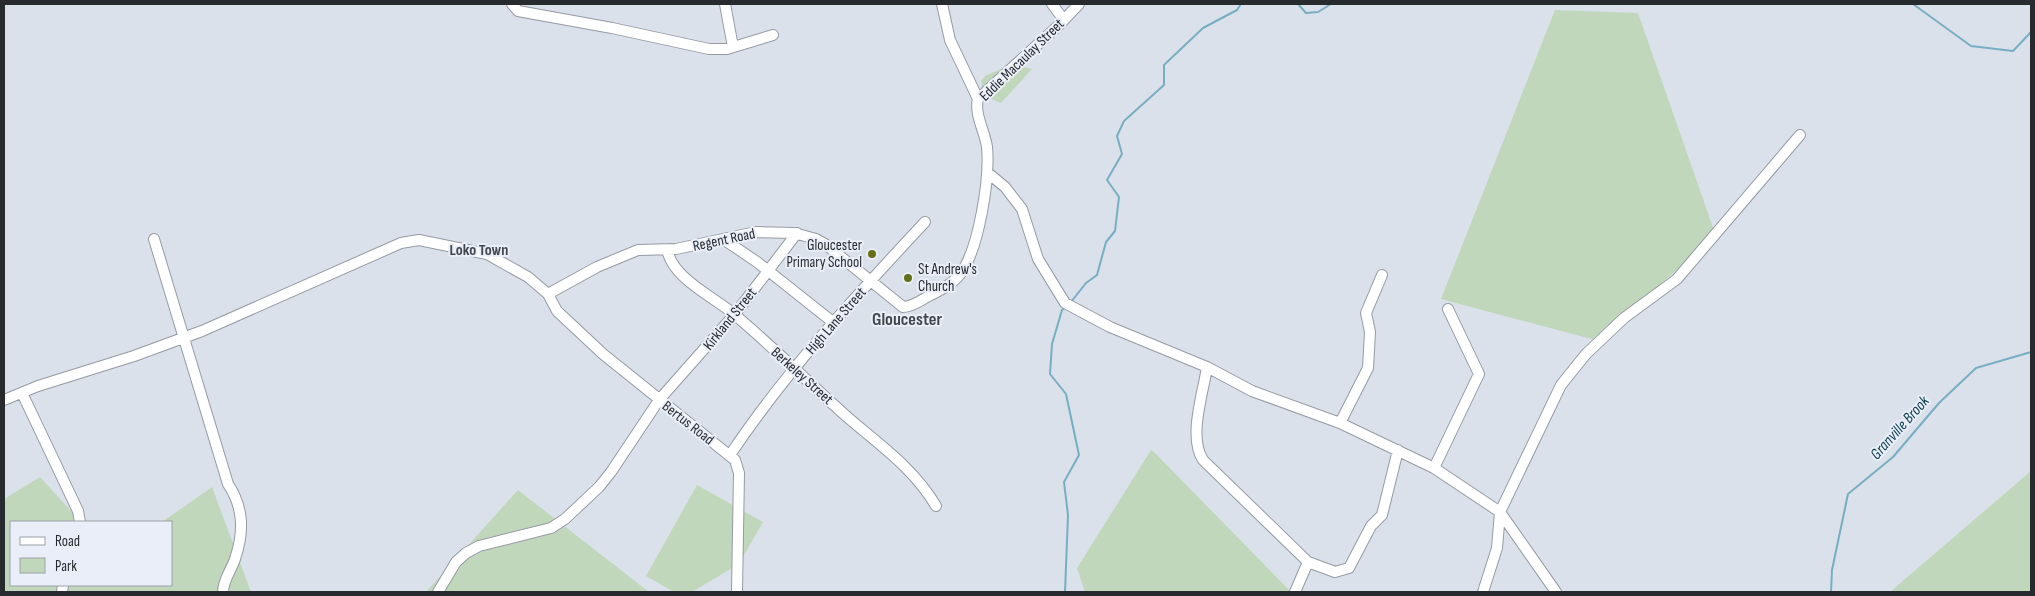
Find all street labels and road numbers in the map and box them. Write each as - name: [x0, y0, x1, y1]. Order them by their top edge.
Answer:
- street label: Eddie Macaulay Street: [976, 14, 1069, 105]
- street label: Regent Road: [691, 224, 757, 256]
- street label: High Lane Street: [802, 283, 871, 359]
- street label: Kirkland Street: [699, 284, 761, 354]
- street label: Berkeley Street: [767, 343, 837, 409]
- street label: Bertus Road: [658, 397, 718, 449]

